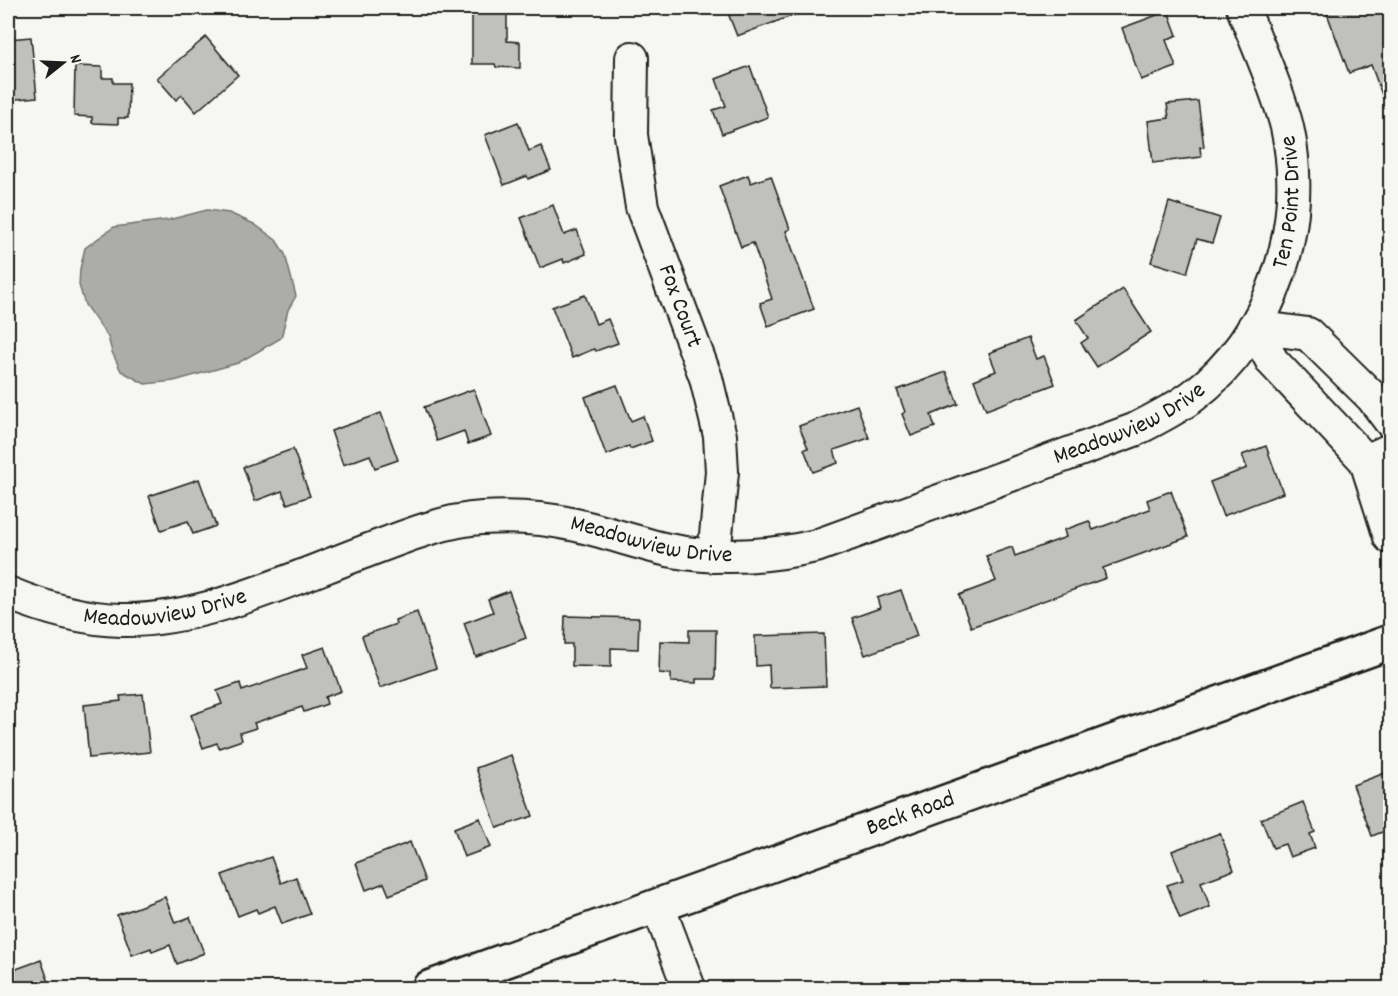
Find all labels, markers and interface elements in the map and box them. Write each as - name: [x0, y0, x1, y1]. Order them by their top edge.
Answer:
- north arrow: [33, 33, 93, 93]
- text: N: [63, 52, 87, 67]
- street label: Ten Point Drive: [1264, 133, 1310, 273]
- street label: Fox Court: [648, 260, 710, 353]
- street label: Meadowview Drive: [1049, 375, 1214, 475]
- street label: Meadowview Drive: [567, 507, 733, 573]
- street label: Meadowview Drive: [81, 580, 251, 637]
- street label: Beck Road: [862, 783, 960, 846]

